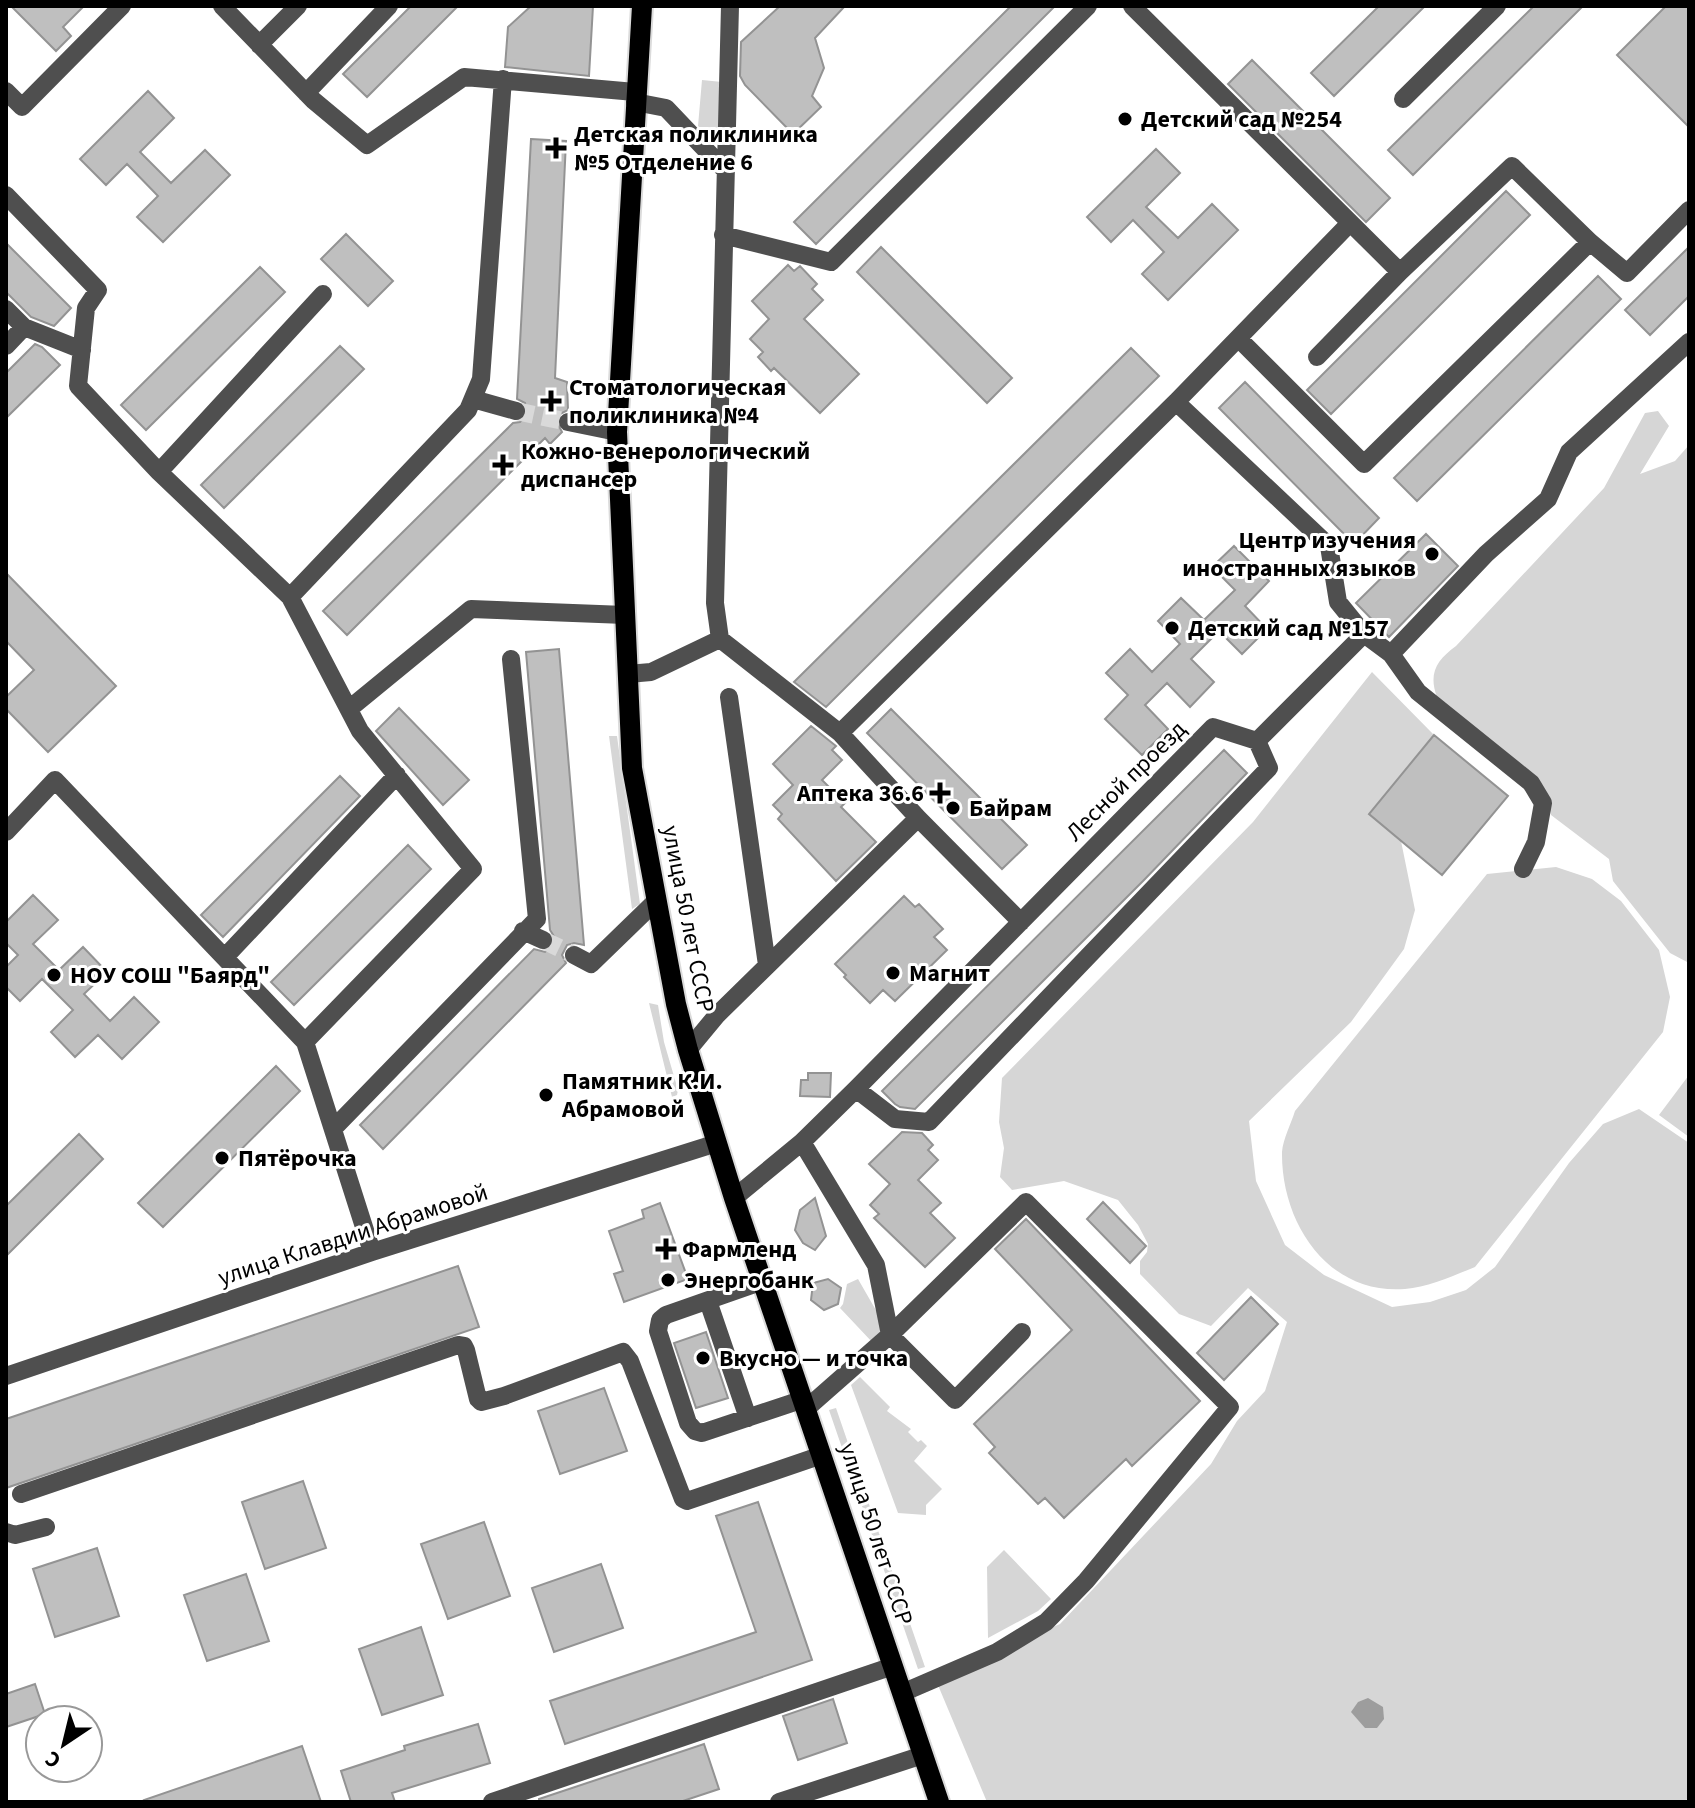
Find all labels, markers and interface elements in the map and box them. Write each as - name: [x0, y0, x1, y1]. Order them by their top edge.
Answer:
- place label: Детский сад №254: [1141, 102, 1342, 137]
- marker: Детский сад №254: [1116, 110, 1134, 128]
- place label: Детская поликлиника №5 Отделение 6: [574, 117, 818, 180]
- marker: Детская поликлиника №5 Отделение 6: [545, 137, 567, 159]
- place label: Стоматологическая поликлиника №4: [569, 370, 786, 433]
- marker: Стоматологическая поликлиника №4: [540, 390, 562, 412]
- place label: Кожно-венерологический диспансер: [521, 434, 810, 497]
- marker: Кожно-венерологический диспансер: [492, 454, 514, 476]
- place label: Центр изучения иностранных языков: [1182, 523, 1416, 586]
- marker: Центр изучения иностранных языков: [1423, 545, 1441, 563]
- place label: Детский сад №157: [1188, 611, 1389, 646]
- marker: Детский сад №157: [1163, 619, 1181, 637]
- street label: Лесной проезд: [1058, 713, 1194, 849]
- place label: Аптека 36.6: [796, 776, 924, 811]
- marker: Аптека 36.6: [931, 784, 949, 802]
- place label: Байрам: [969, 791, 1052, 826]
- marker: Байрам: [944, 799, 962, 817]
- street label: улица 50 лет СССР: [653, 822, 723, 1016]
- place label: Магнит: [909, 956, 990, 991]
- place label: НОУ СОШ "Баярд": [70, 958, 270, 993]
- marker: Магнит: [884, 964, 902, 982]
- marker: НОУ СОШ "Баярд": [45, 966, 63, 984]
- place label: Памятник К.И. Абрамовой: [561, 1064, 723, 1127]
- marker: Памятник К.И. Абрамовой: [537, 1086, 555, 1104]
- place label: Пятёрочка: [238, 1141, 357, 1176]
- marker: Пятёрочка: [213, 1149, 231, 1167]
- street label: улица Клавдии Абрамовой: [213, 1175, 493, 1295]
- place label: Фармленд: [682, 1232, 796, 1267]
- marker: Фармленд: [657, 1240, 675, 1258]
- place label: Энергобанк: [684, 1263, 815, 1298]
- marker: Энергобанк: [659, 1271, 677, 1289]
- place label: Вкусно — и точка: [719, 1341, 908, 1376]
- marker: Вкусно — и точка: [694, 1349, 712, 1367]
- street label: улица 50 лет СССР: [830, 1438, 922, 1630]
- north arrow: [24, 1704, 104, 1784]
- text: С: [39, 1743, 68, 1776]

